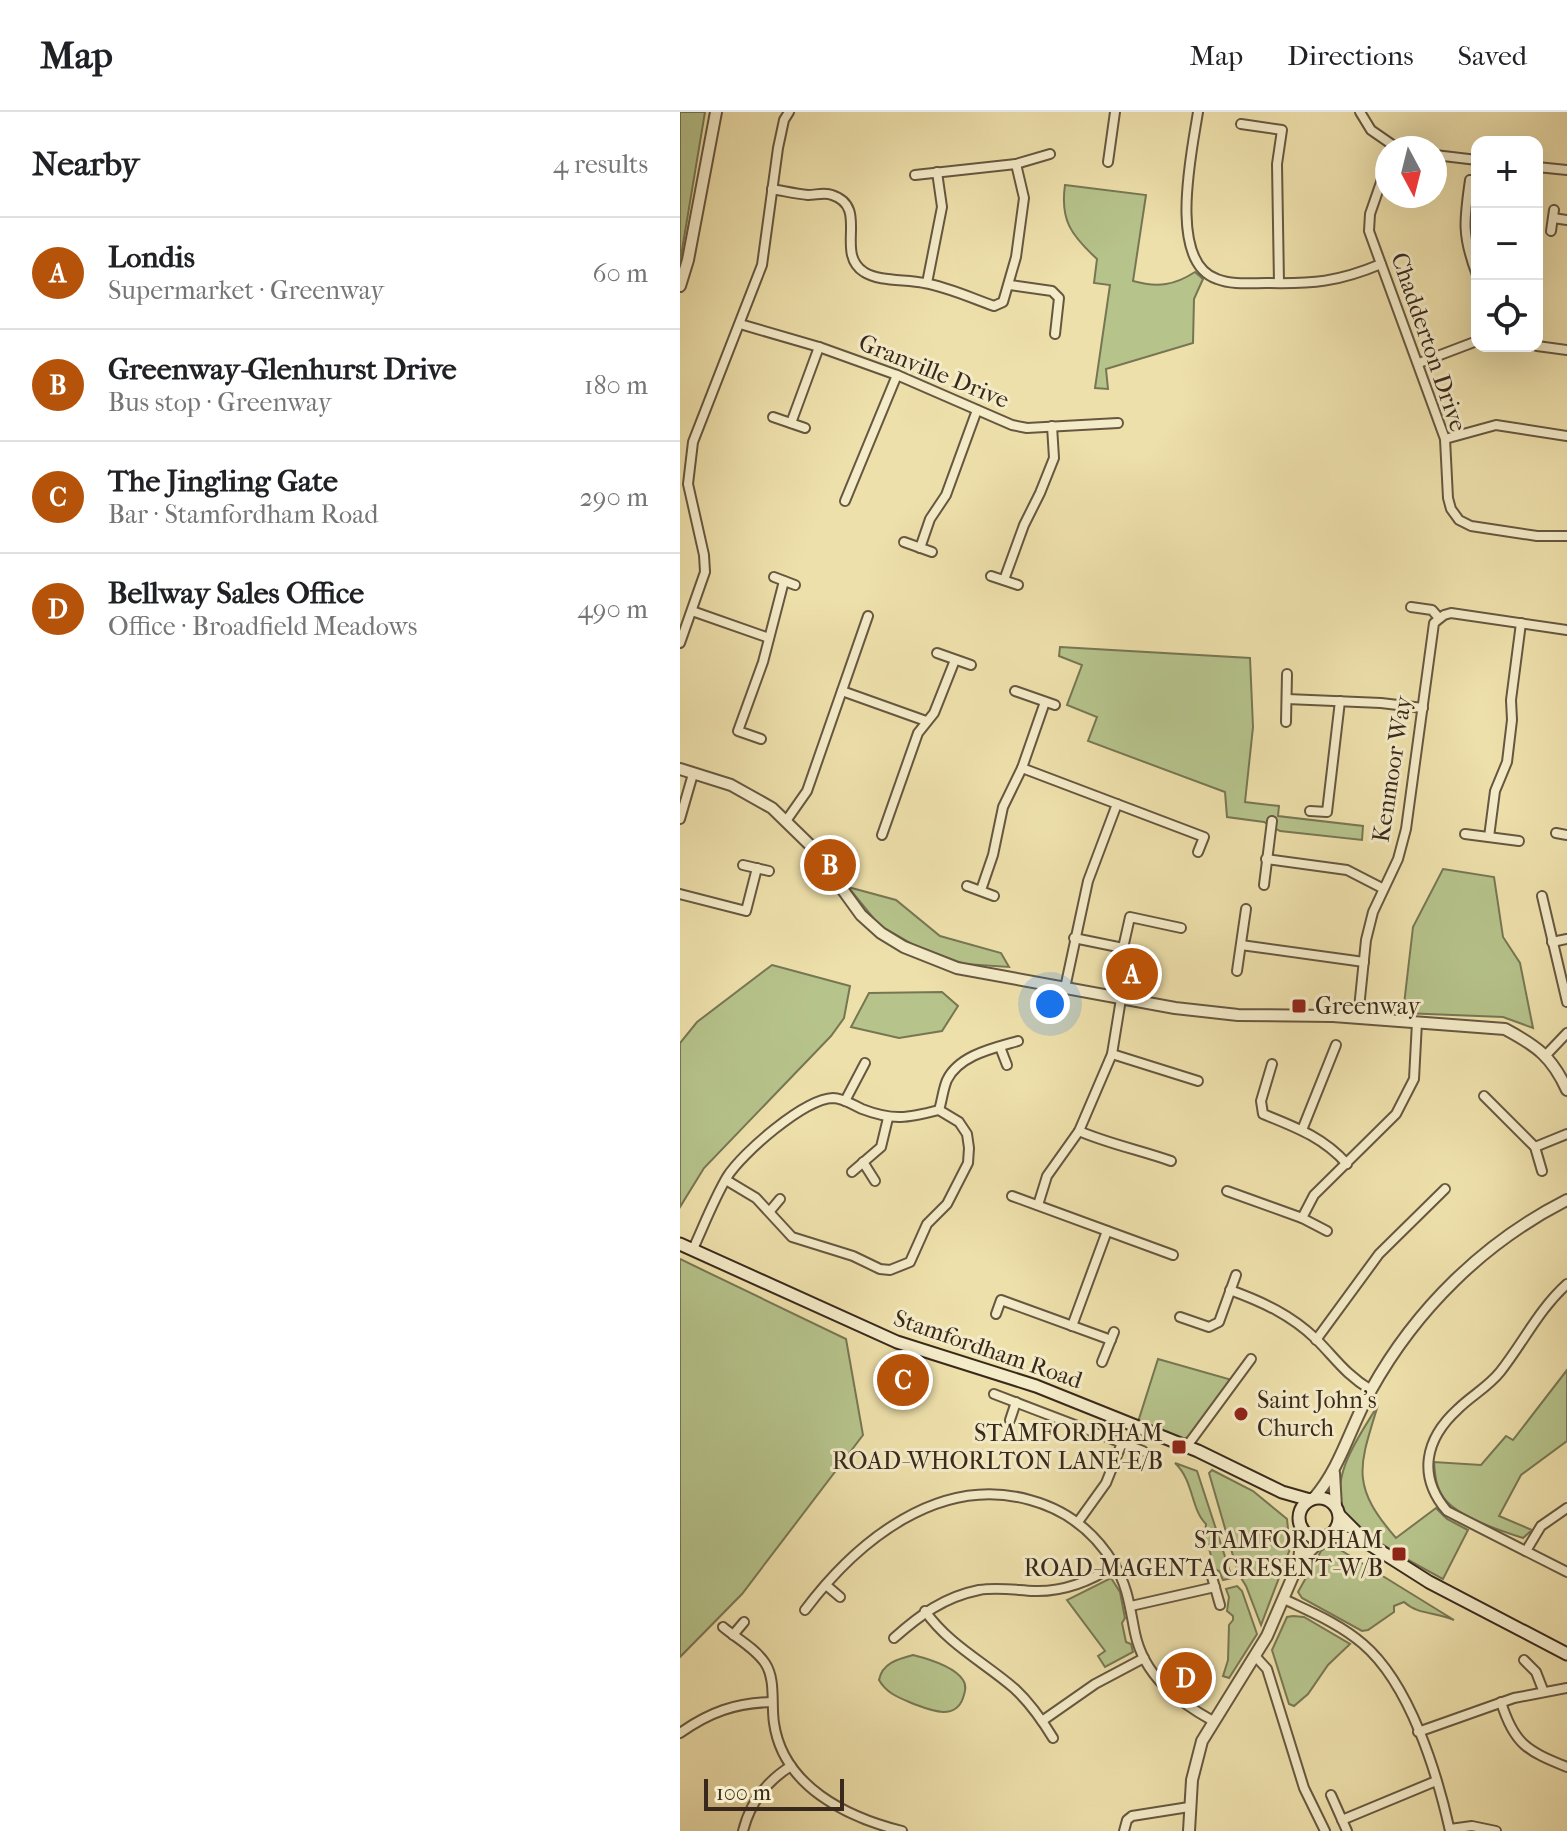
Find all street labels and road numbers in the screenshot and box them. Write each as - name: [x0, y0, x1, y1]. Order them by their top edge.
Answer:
- street label: Chadderton Drive: [1385, 249, 1473, 435]
- street label: Granville Drive: [855, 328, 1013, 414]
- street label: Kenmoor Way: [1367, 693, 1418, 844]
- street label: Stamfordham Road: [890, 1304, 1087, 1395]

